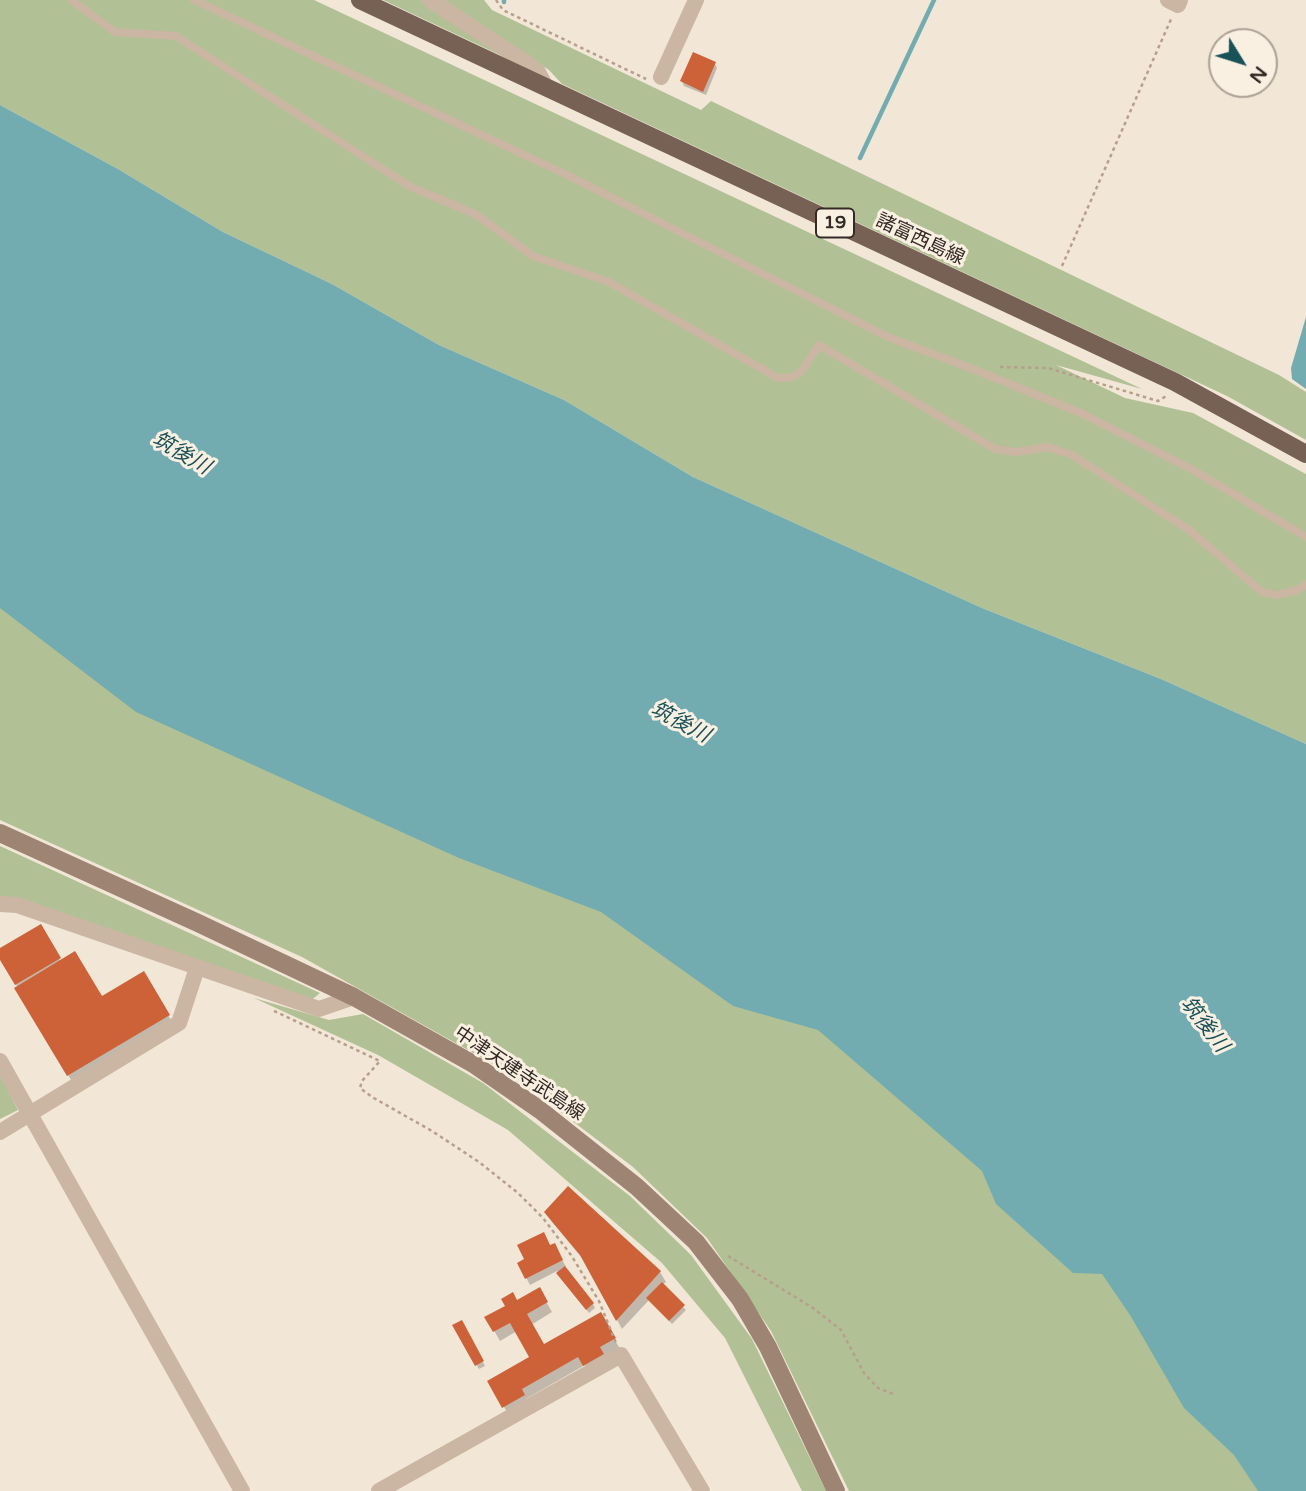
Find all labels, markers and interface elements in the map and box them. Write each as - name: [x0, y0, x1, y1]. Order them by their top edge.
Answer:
- north arrow: [1208, 28, 1278, 98]
- text: N: [1245, 62, 1271, 87]
- road number: 19: [816, 208, 854, 238]
- street label: 諸富西島線: [872, 210, 968, 270]
- water label: 筑後川: [147, 427, 215, 481]
- water label: 筑後川: [646, 697, 714, 749]
- water label: 筑後川: [1175, 992, 1233, 1058]
- street label: 中津天建寺武島線: [450, 1022, 588, 1126]

